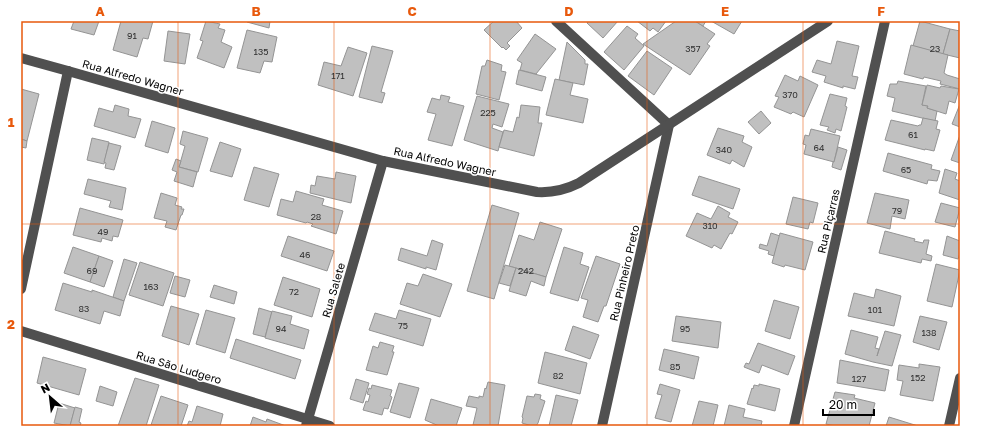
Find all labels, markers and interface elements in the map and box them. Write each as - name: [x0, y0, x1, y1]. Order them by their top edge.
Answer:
- text: A: [95, 3, 105, 19]
- text: B: [251, 3, 261, 19]
- text: C: [407, 3, 417, 19]
- text: D: [564, 3, 574, 19]
- text: E: [721, 3, 729, 19]
- text: F: [877, 3, 885, 19]
- house number: 91: [127, 30, 138, 41]
- house number: 357: [685, 43, 701, 54]
- house number: 23: [930, 43, 940, 54]
- house number: 135: [254, 46, 268, 57]
- street label: Rua Alfredo Wagner: [81, 56, 186, 98]
- house number: 171: [331, 70, 345, 81]
- house number: 370: [782, 89, 798, 100]
- house number: 225: [480, 107, 496, 118]
- text: 1: [8, 114, 15, 130]
- house number: 61: [908, 129, 919, 140]
- house number: 64: [814, 142, 825, 153]
- street label: Rua Alfredo Wagner: [393, 144, 498, 178]
- house number: 340: [716, 144, 733, 155]
- house number: 65: [901, 164, 911, 175]
- street label: Rua Piçarras: [814, 187, 842, 255]
- house number: 79: [892, 205, 902, 216]
- house number: 28: [311, 211, 321, 222]
- house number: 310: [702, 220, 718, 231]
- street label: Rua Pinheiro Preto: [607, 223, 641, 322]
- house number: 49: [98, 226, 108, 237]
- house number: 46: [300, 249, 310, 260]
- street label: Rua Salete: [319, 261, 347, 319]
- house number: 69: [87, 265, 97, 276]
- house number: 242: [518, 265, 534, 276]
- house number: 163: [143, 281, 159, 292]
- house number: 72: [289, 286, 299, 297]
- house number: 83: [79, 303, 89, 314]
- house number: 101: [868, 304, 883, 315]
- text: 2: [7, 316, 15, 332]
- house number: 75: [398, 320, 408, 331]
- house number: 94: [276, 323, 287, 334]
- house number: 95: [680, 323, 690, 334]
- house number: 138: [921, 327, 937, 338]
- street label: Rua São Ludgero: [135, 348, 224, 386]
- house number: 85: [670, 361, 680, 372]
- house number: 82: [553, 370, 563, 381]
- house number: 152: [911, 372, 925, 383]
- house number: 127: [852, 373, 866, 384]
- north arrow: [30, 377, 70, 417]
- text: N: [38, 380, 52, 395]
- scale bar: [823, 391, 874, 417]
- text: 20 m: [829, 397, 857, 412]

